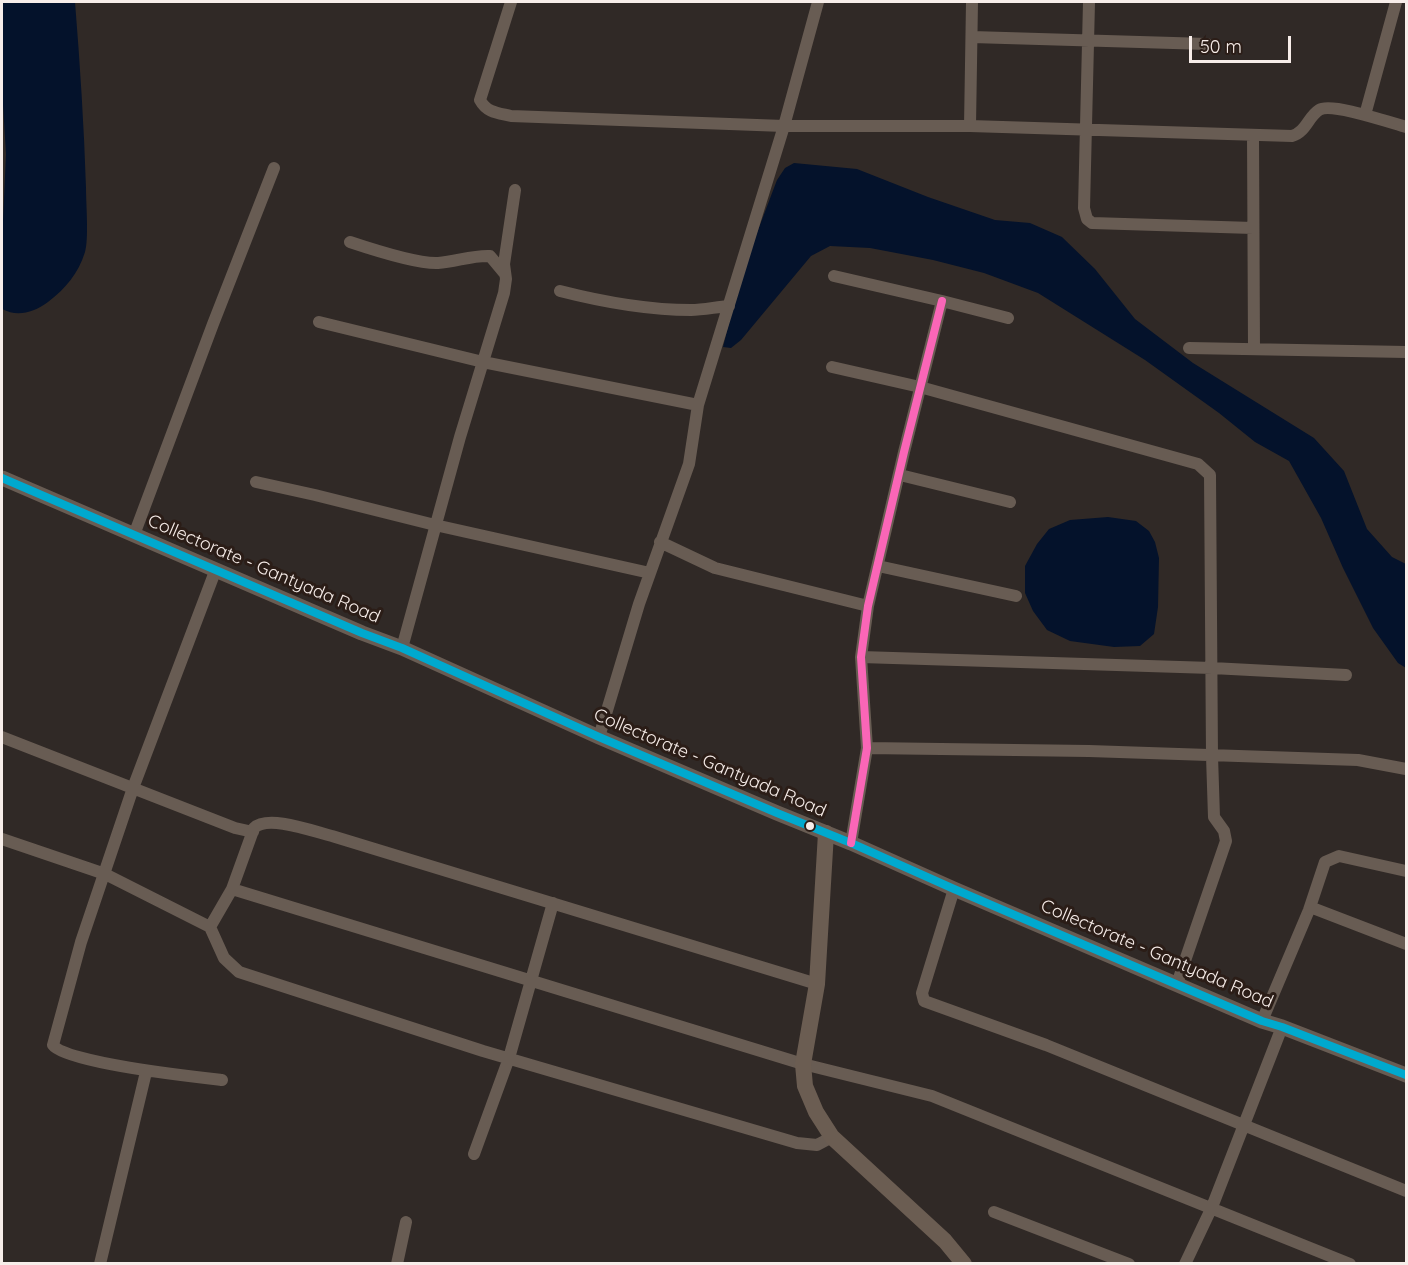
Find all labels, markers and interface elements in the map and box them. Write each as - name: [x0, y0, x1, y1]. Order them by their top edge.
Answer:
- scale bar: [1192, 24, 1294, 62]
- text: 50 m: [1200, 35, 1242, 58]
- street label: Collectorate - Gantyada Road: [145, 510, 383, 628]
- street label: Collectorate - Gantyada Road: [591, 704, 829, 822]
- unlabelled marker: [804, 820, 816, 832]
- street label: Collectorate - Gantyada Road: [1038, 895, 1276, 1013]

